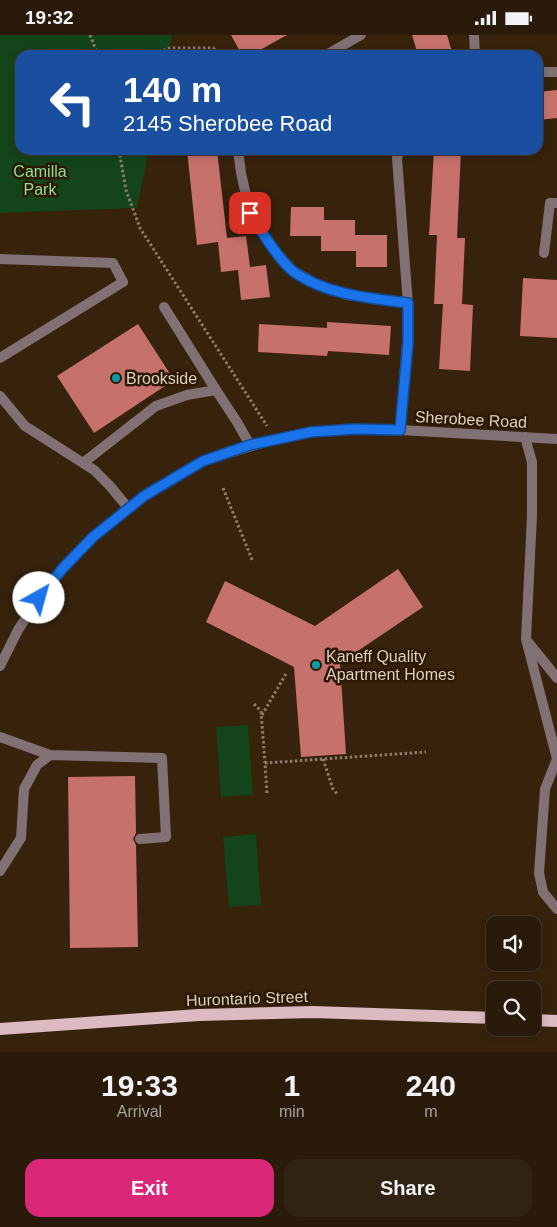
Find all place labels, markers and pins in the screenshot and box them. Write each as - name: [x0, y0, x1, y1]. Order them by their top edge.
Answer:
- pin: [229, 192, 271, 234]
- place label: Brookside: [126, 370, 197, 387]
- marker: Brookside: [110, 372, 122, 384]
- place label: Kaneff Quality Apartment Homes: [326, 648, 455, 683]
- marker: Kaneff Quality Apartment Homes: [310, 659, 322, 671]

